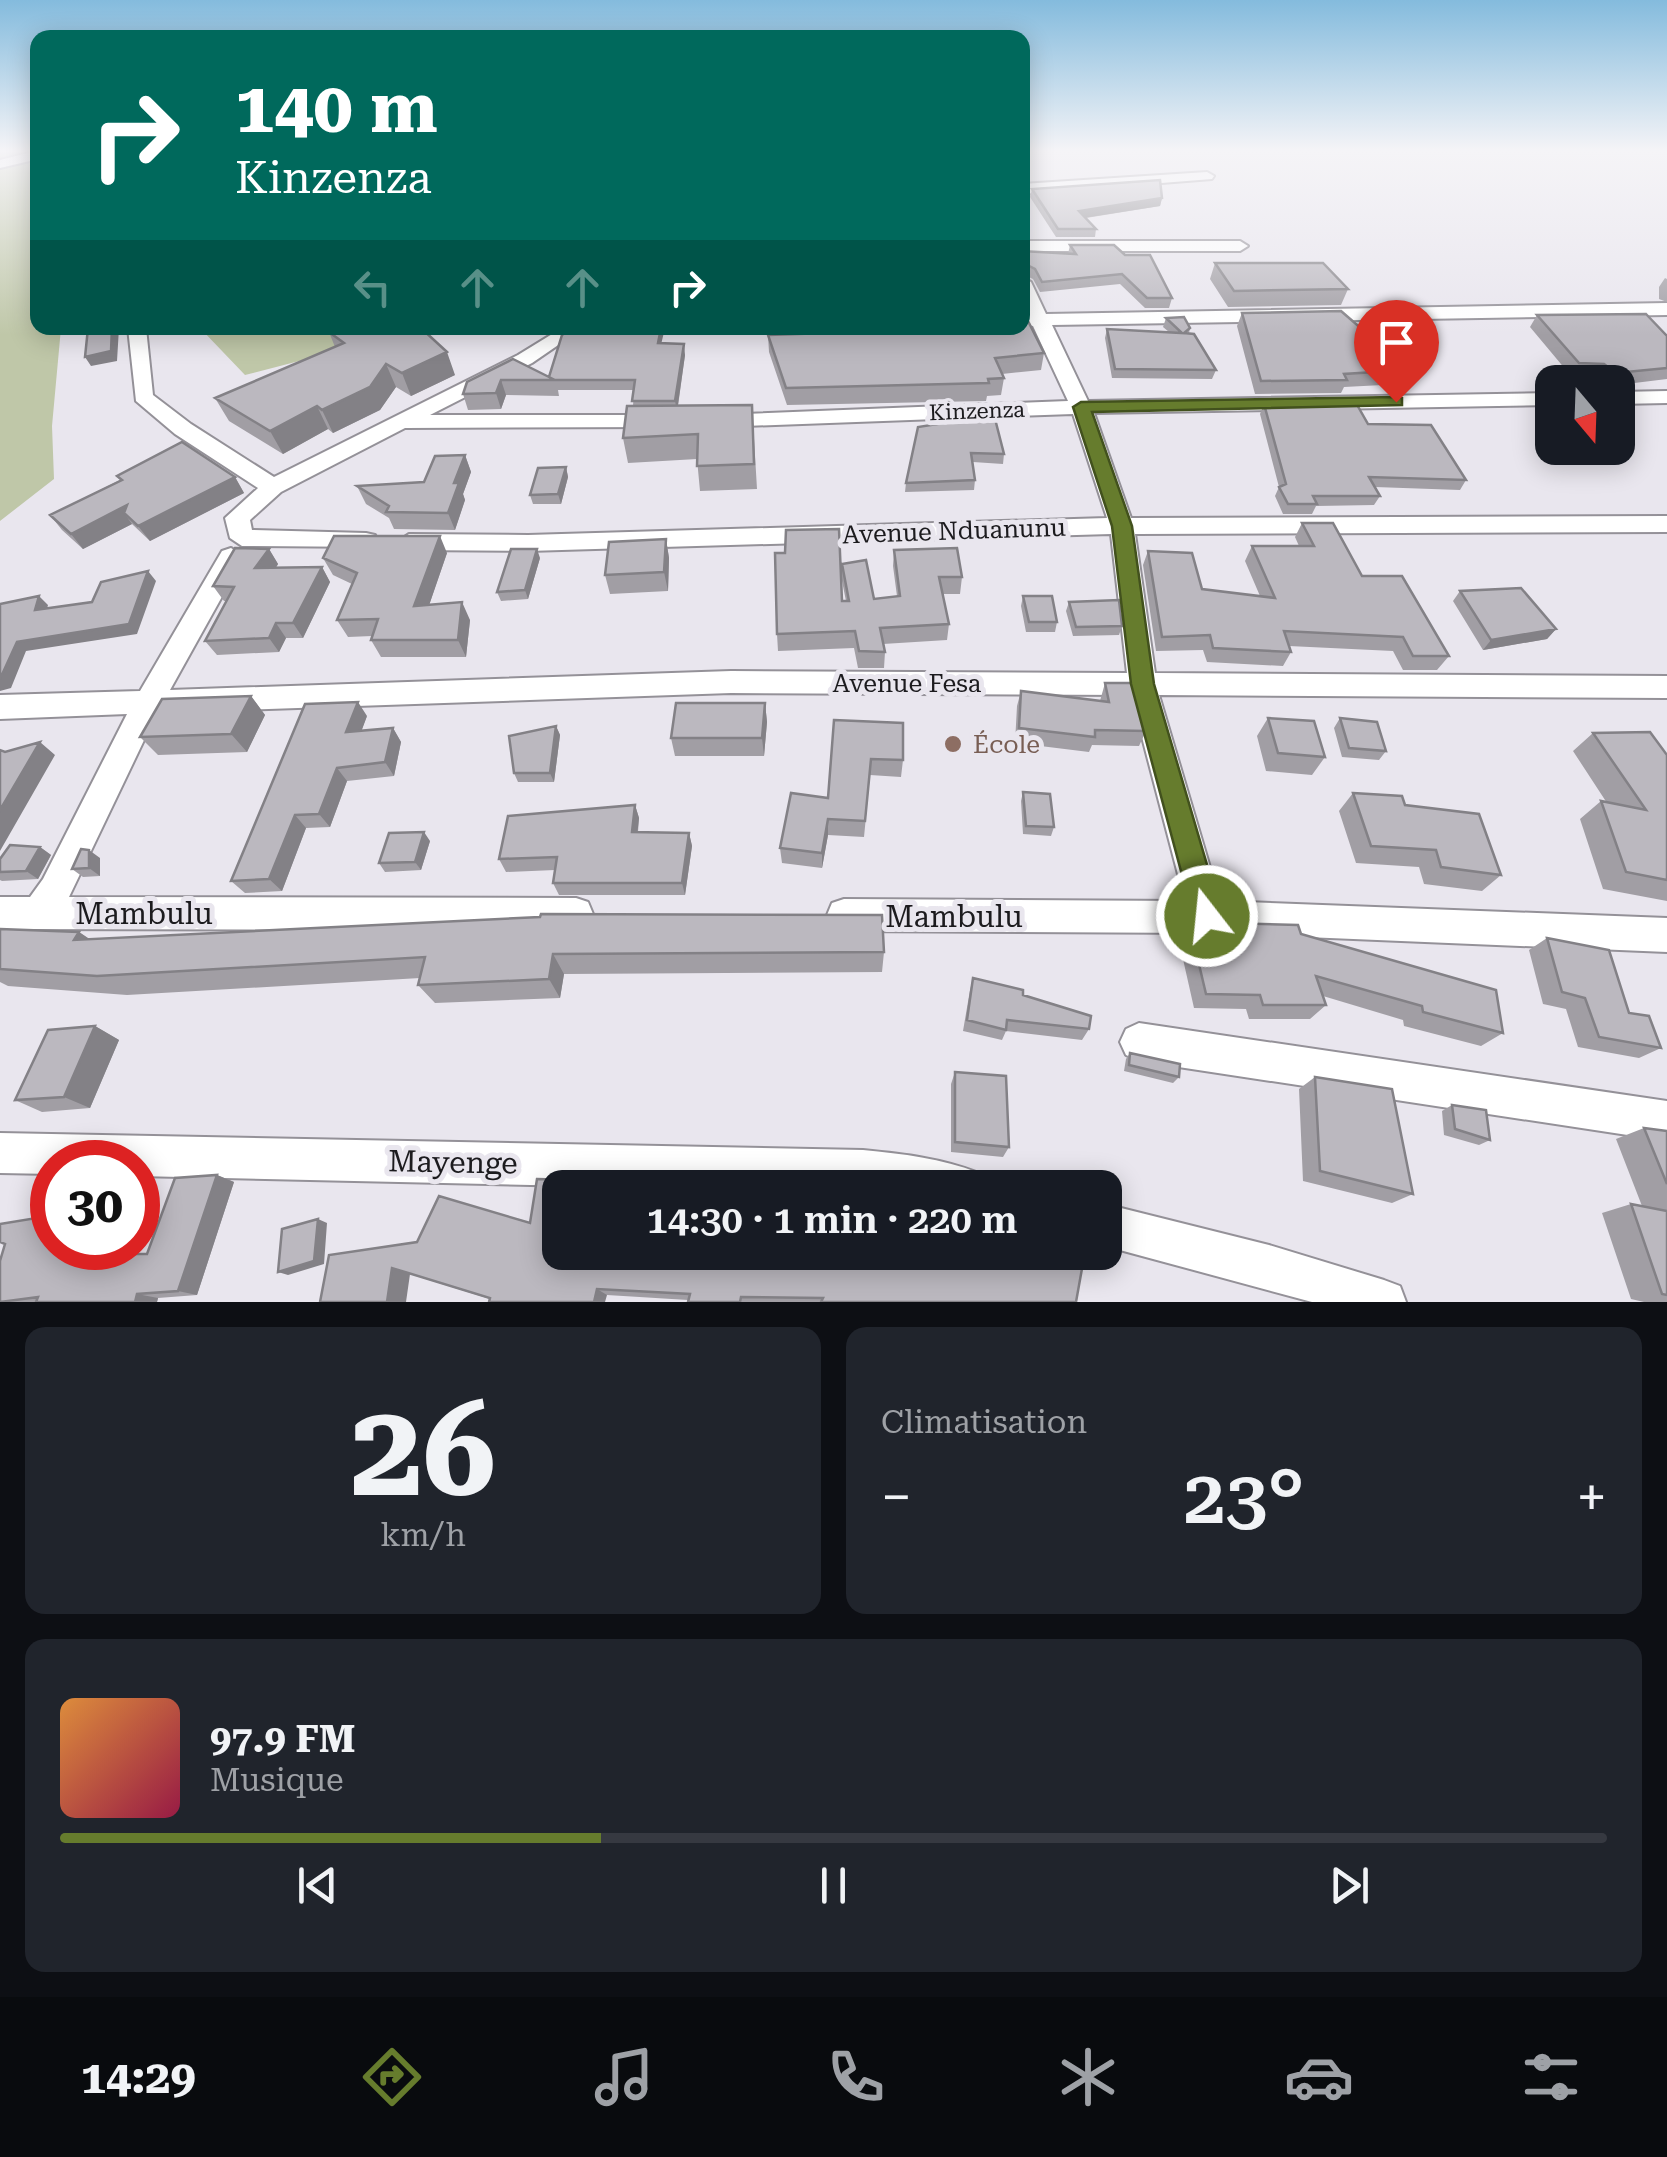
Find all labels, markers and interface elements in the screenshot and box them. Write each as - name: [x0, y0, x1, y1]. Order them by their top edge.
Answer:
- text: 140 m: [235, 67, 438, 149]
- icon: right: [70, 70, 200, 200]
- text: Kinzenza: [235, 151, 432, 204]
- icon: left: [345, 260, 400, 315]
- icon: ahead: [450, 260, 505, 315]
- icon: ahead: [555, 260, 610, 315]
- icon: right: [660, 260, 715, 315]
- pin: [1354, 300, 1439, 403]
- icon: arrive: [1369, 315, 1424, 370]
- north arrow: [1535, 365, 1635, 465]
- map controls: [1535, 365, 1635, 465]
- street label: Kinzenza: [929, 397, 1026, 425]
- street label: Avenue Nduanunu: [842, 513, 1067, 549]
- street label: Avenue Fesa: [833, 669, 982, 698]
- place label: École: [973, 730, 1040, 759]
- marker: École: [942, 733, 964, 755]
- position arrow: [1155, 864, 1259, 968]
- street label: Mambulu: [75, 896, 213, 931]
- street label: Mambulu: [885, 899, 1023, 934]
- speed limit sign: 30: [30, 1140, 160, 1270]
- street label: Mayenge: [388, 1143, 518, 1181]
- text: 14:30 · 1 min · 220 m: [647, 1198, 1018, 1242]
- text: 26: [350, 1374, 496, 1527]
- text: Climatisation: [881, 1403, 1087, 1441]
- text: 23°: [1183, 1453, 1305, 1541]
- text: −: [881, 1465, 912, 1529]
- text: +: [1576, 1465, 1607, 1529]
- text: km/h: [380, 1516, 466, 1554]
- text: 97.9 FM: [210, 1717, 356, 1761]
- text: Musique: [210, 1761, 344, 1799]
- icon: previous: [290, 1858, 345, 1913]
- icon: pause: [806, 1858, 861, 1913]
- icon: next: [1322, 1858, 1377, 1913]
- icon: directions: [357, 2042, 427, 2112]
- icon: music: [589, 2042, 659, 2112]
- icon: phone: [821, 2042, 891, 2112]
- icon: climate: [1053, 2042, 1123, 2112]
- icon: car: [1284, 2042, 1354, 2112]
- icon: filters: [1516, 2042, 1586, 2112]
- text: 14:29: [81, 2051, 196, 2104]

